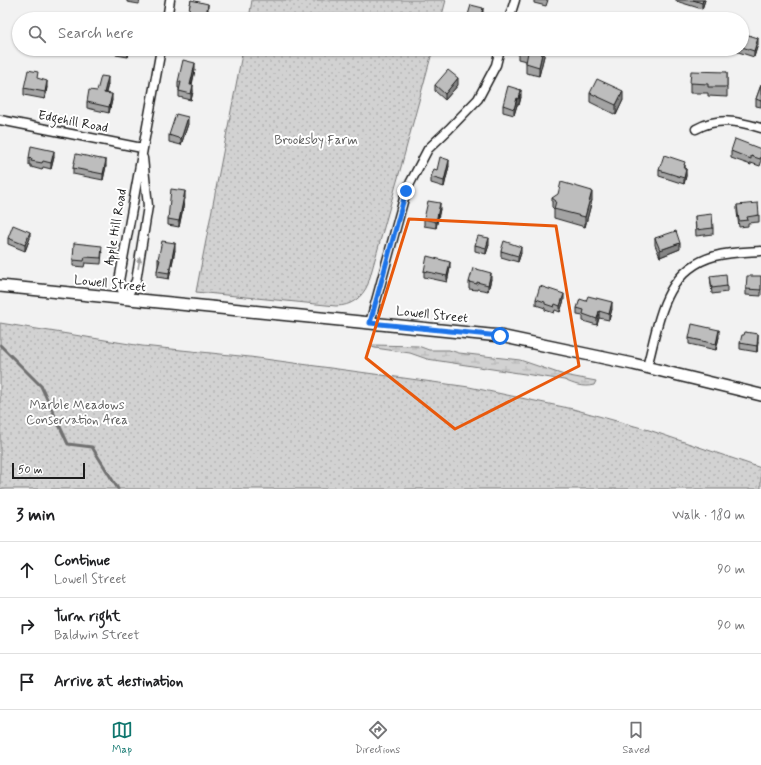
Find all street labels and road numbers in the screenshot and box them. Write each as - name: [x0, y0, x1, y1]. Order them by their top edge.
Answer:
- street label: Edgehill Road: [36, 107, 110, 139]
- street label: Apple Hill Road: [101, 187, 132, 267]
- street label: Lowell Street: [73, 272, 147, 296]
- street label: Lowell Street: [395, 303, 469, 327]

